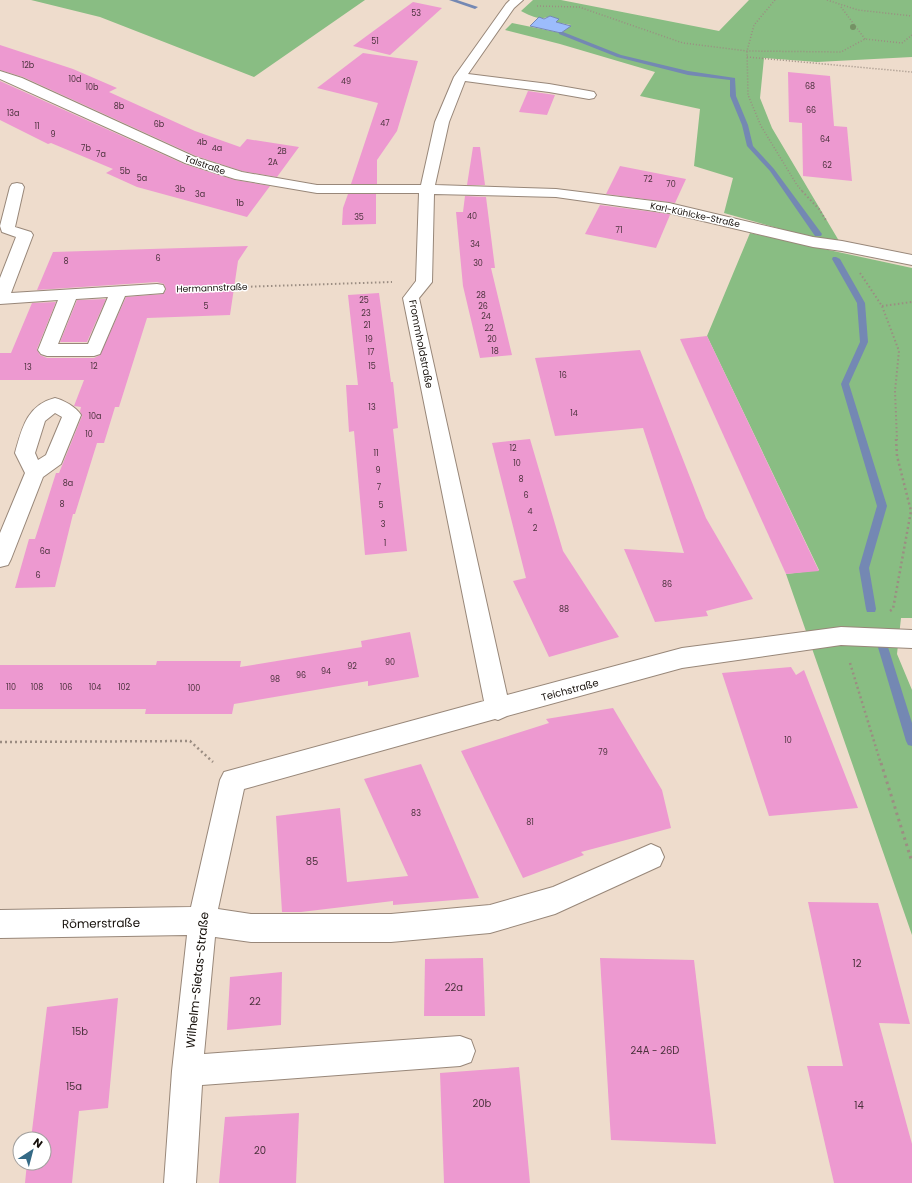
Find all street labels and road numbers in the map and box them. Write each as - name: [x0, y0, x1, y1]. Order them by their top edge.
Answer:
- street label: Talstraße: [183, 152, 227, 178]
- street label: Karl-Kühlcke-Straße: [649, 200, 741, 230]
- street label: Hermannstraße: [176, 281, 248, 295]
- street label: Frommholdstraße: [405, 298, 437, 390]
- street label: Teichstraße: [540, 675, 600, 705]
- street label: Wilhelm-Sietas-Straße: [181, 911, 213, 1049]
- street label: Römerstraße: [62, 914, 140, 932]

